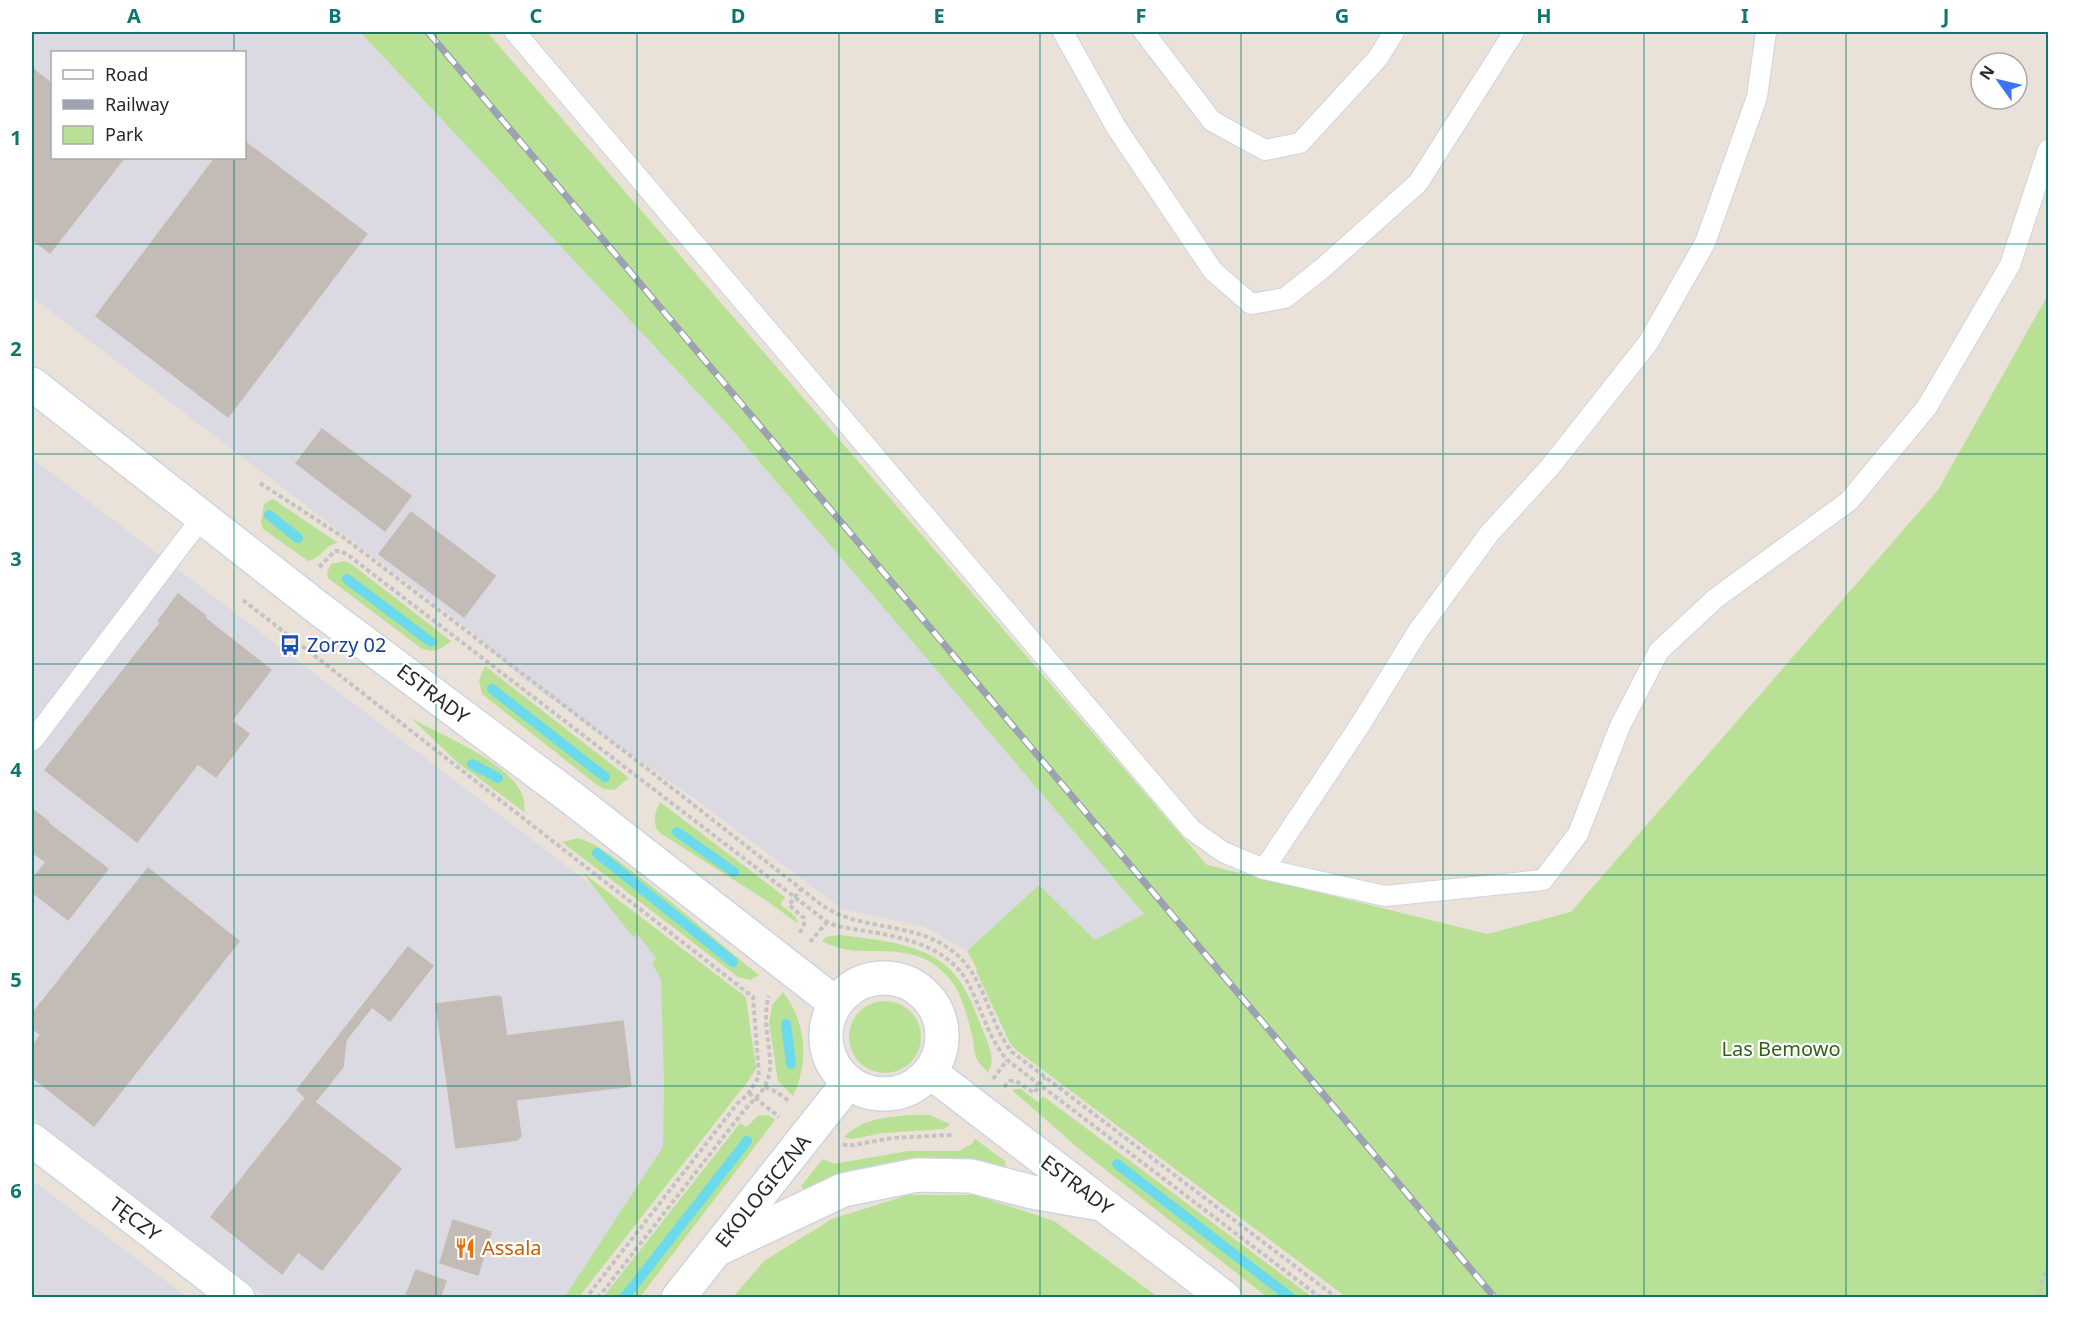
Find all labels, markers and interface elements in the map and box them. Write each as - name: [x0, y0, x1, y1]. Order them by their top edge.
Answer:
- text: A: [127, 2, 141, 29]
- text: B: [328, 2, 342, 29]
- text: C: [530, 2, 543, 29]
- text: D: [731, 2, 745, 29]
- text: E: [933, 2, 945, 29]
- text: F: [1136, 2, 1146, 29]
- text: G: [1335, 2, 1349, 29]
- text: H: [1536, 2, 1552, 29]
- text: I: [1741, 2, 1749, 29]
- text: J: [1941, 2, 1949, 29]
- legend: [51, 51, 246, 159]
- north arrow: [1969, 51, 2029, 111]
- text: N: [1974, 61, 1999, 84]
- text: Road: [105, 62, 148, 86]
- text: Railway: [105, 92, 170, 116]
- text: Park: [105, 122, 143, 146]
- text: 1: [10, 124, 22, 151]
- text: 2: [10, 335, 22, 362]
- text: 3: [10, 545, 22, 572]
- place label: Zorzy 02: [307, 631, 386, 658]
- bus stop icon: Zorzy 02: [278, 633, 302, 657]
- street label: ESTRADY: [392, 657, 476, 730]
- text: 4: [10, 756, 22, 783]
- text: 5: [10, 966, 22, 993]
- park label: Las Bemowo: [1722, 1035, 1840, 1062]
- street label: EKOLOGICZNA: [709, 1128, 817, 1253]
- street label: ESTRADY: [1036, 1148, 1120, 1221]
- text: 6: [10, 1177, 22, 1204]
- street label: TĘCZY: [104, 1190, 167, 1247]
- place label: Assala: [482, 1234, 542, 1261]
- restaurant icon: Assala: [453, 1236, 477, 1260]

